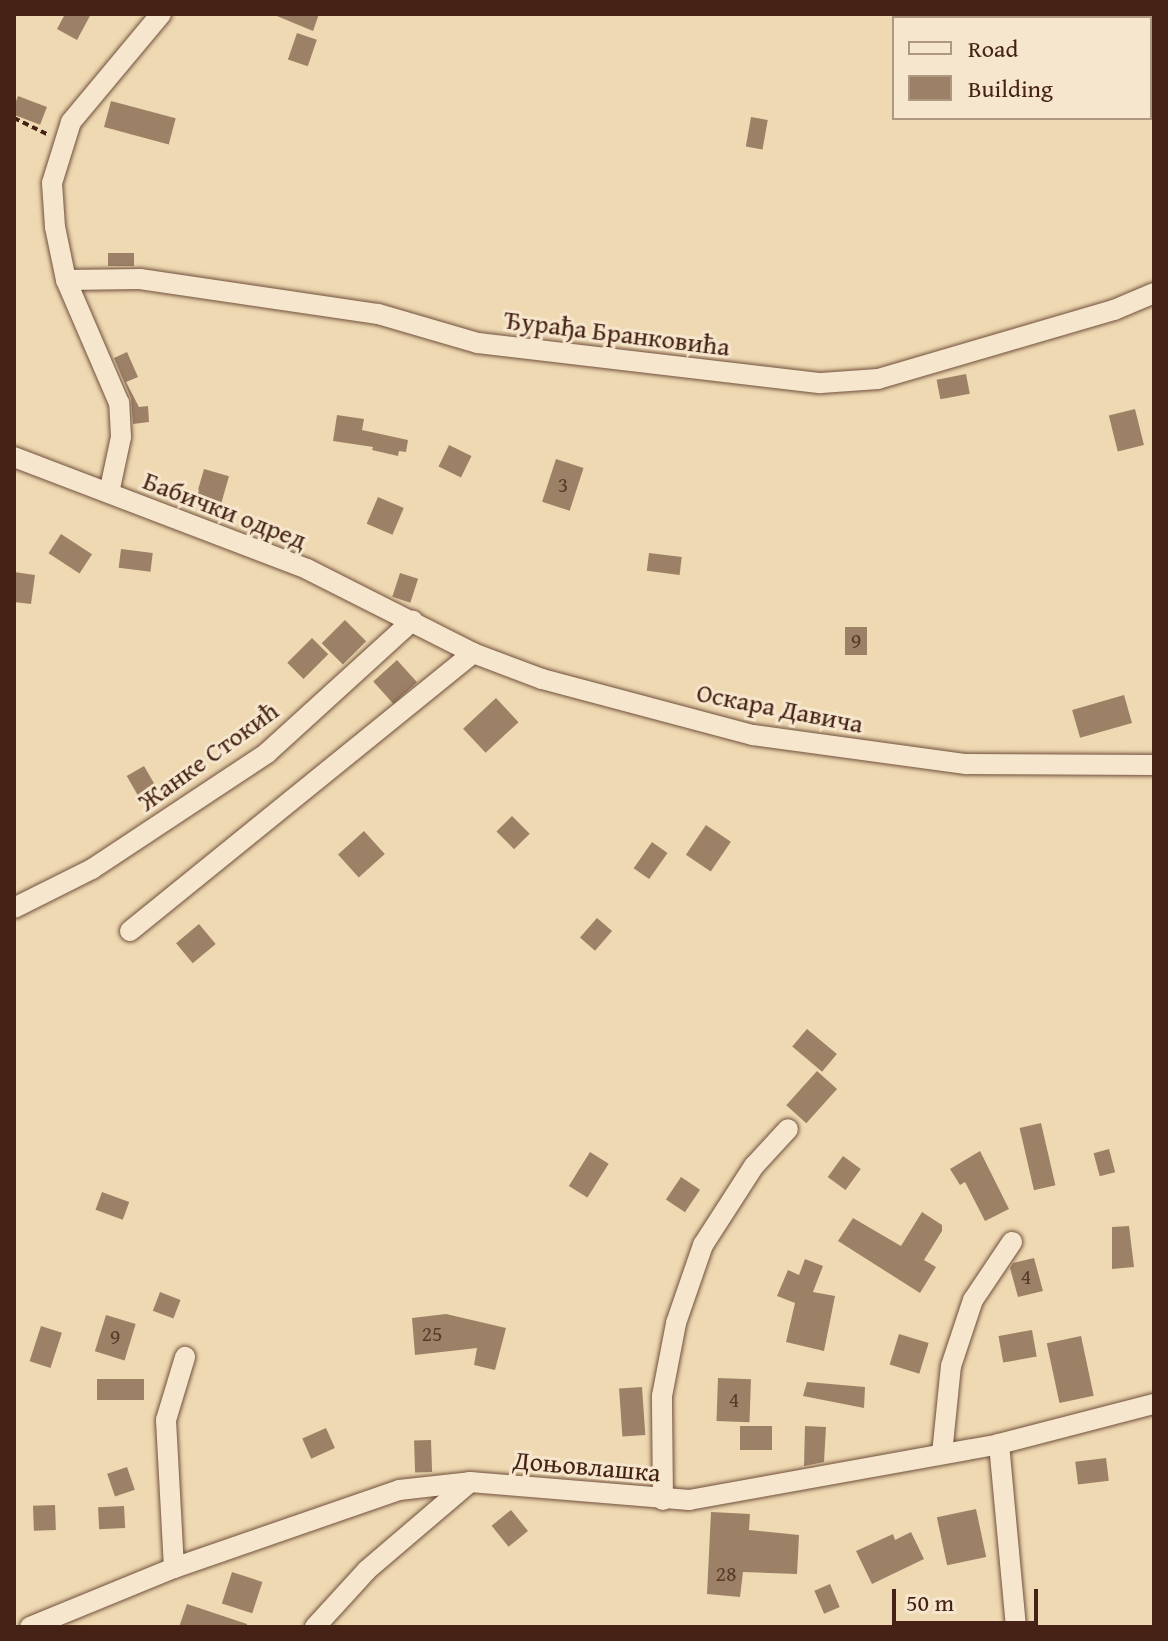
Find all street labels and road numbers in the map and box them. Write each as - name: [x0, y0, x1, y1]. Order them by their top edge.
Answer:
- street label: Ђурађа Бранковића: [502, 304, 732, 362]
- street label: Бабички одред: [139, 465, 311, 555]
- street label: Оскара Давича: [694, 677, 866, 739]
- street label: Жанке Стокић: [132, 695, 284, 817]
- street label: Доњовлашка: [512, 1444, 662, 1488]

